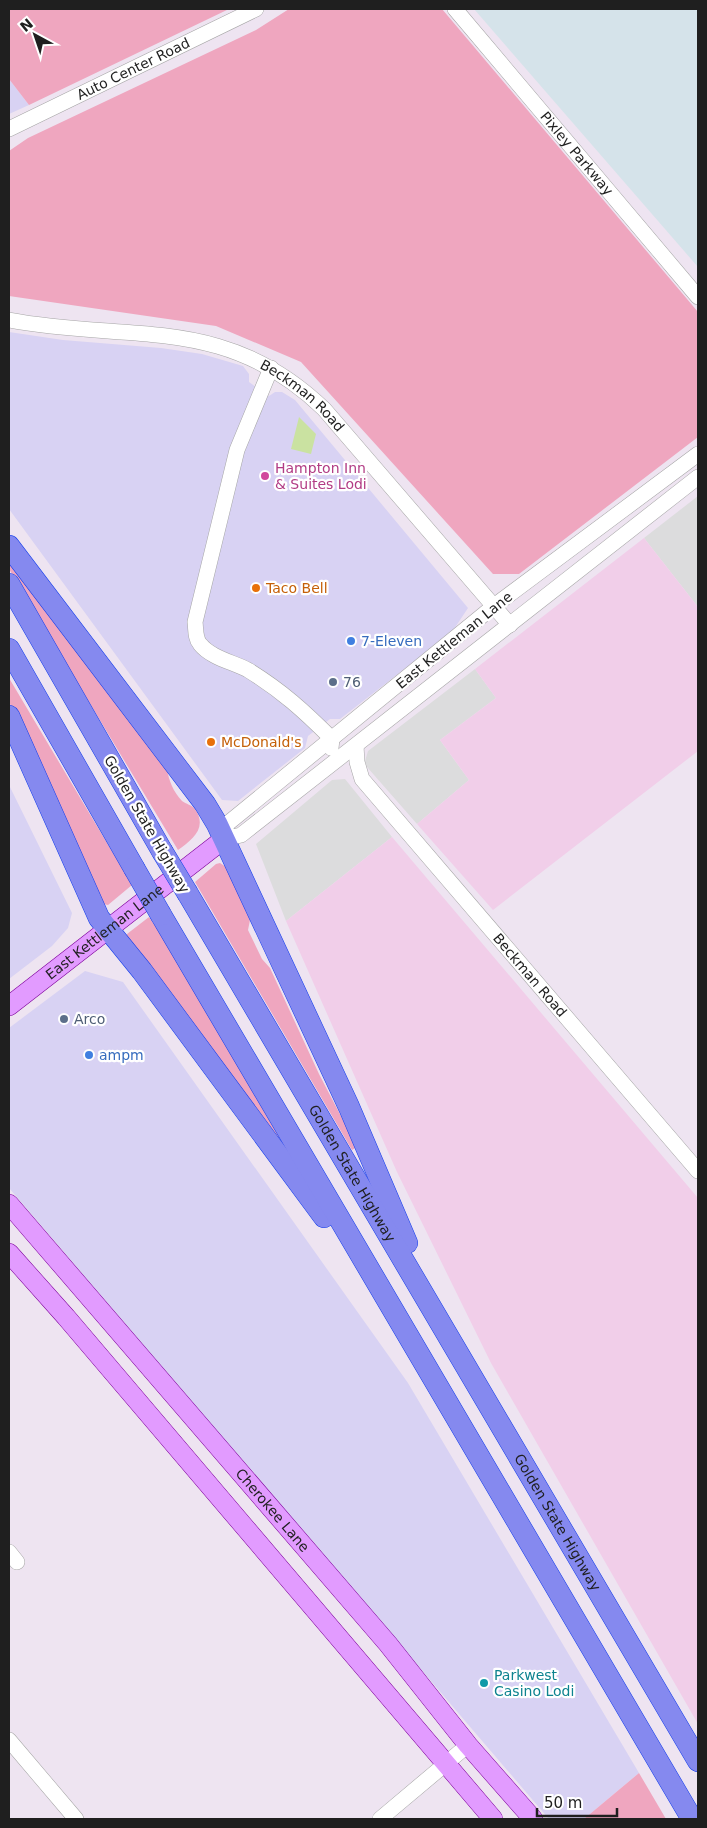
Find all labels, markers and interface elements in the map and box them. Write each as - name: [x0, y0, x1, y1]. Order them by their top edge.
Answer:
- north arrow: [10, 10, 60, 60]
- text: N: [17, 15, 36, 35]
- street label: Auto Center Road: [74, 34, 192, 103]
- street label: Pixley Parkway: [537, 108, 617, 198]
- street label: Beckman Road: [258, 356, 348, 435]
- place label: Hampton Inn & Suites Lodi: [275, 460, 367, 492]
- marker: Hampton Inn & Suites Lodi: [259, 470, 271, 482]
- place label: Taco Bell: [265, 580, 328, 596]
- marker: Taco Bell: [250, 582, 262, 594]
- street label: East Kettleman Lane: [393, 588, 515, 692]
- place label: 7-Eleven: [361, 633, 422, 649]
- marker: 7-Eleven: [345, 635, 357, 647]
- place label: 76: [343, 674, 361, 690]
- marker: 76: [327, 676, 339, 688]
- place label: McDonald's: [221, 734, 302, 750]
- marker: McDonald's: [205, 736, 217, 748]
- street label: Golden State Highway: [101, 752, 193, 896]
- street label: East Kettleman Lane: [42, 881, 167, 983]
- street label: Beckman Road: [490, 930, 570, 1020]
- place label: Arco: [74, 1011, 105, 1027]
- marker: Arco: [58, 1013, 70, 1025]
- place label: ampm: [99, 1047, 144, 1063]
- marker: ampm: [83, 1049, 95, 1061]
- street label: Golden State Highway: [306, 1102, 399, 1245]
- street label: Golden State Highway: [511, 1451, 604, 1594]
- street label: Cherokee Lane: [232, 1465, 313, 1555]
- place label: Parkwest Casino Lodi: [494, 1667, 574, 1699]
- marker: Parkwest Casino Lodi: [478, 1677, 490, 1689]
- scale bar: [537, 1786, 617, 1818]
- text: 50 m: [544, 1794, 582, 1812]

